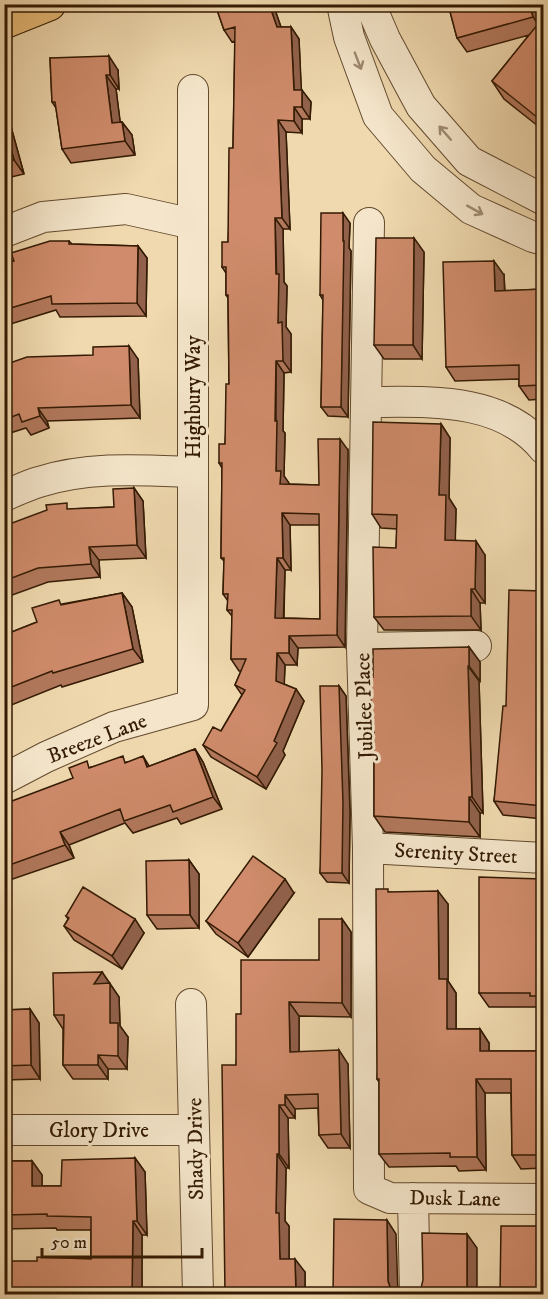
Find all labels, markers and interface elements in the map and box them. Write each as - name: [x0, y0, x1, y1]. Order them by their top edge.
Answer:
- one-way arrow: [353, 51, 364, 69]
- one-way arrow: [438, 126, 452, 141]
- one-way arrow: [466, 204, 483, 216]
- street label: Highbury Way: [181, 334, 207, 459]
- street label: Jubilee Place: [350, 652, 380, 762]
- street label: Breeze Lane: [44, 708, 151, 770]
- street label: Serenity Street: [394, 838, 519, 870]
- street label: Shady Drive: [182, 1097, 210, 1200]
- street label: Glory Drive: [49, 1118, 149, 1144]
- street label: Dusk Lane: [409, 1185, 501, 1213]
- scale bar: [42, 1221, 202, 1259]
- text: 50 m: [51, 1232, 87, 1254]

